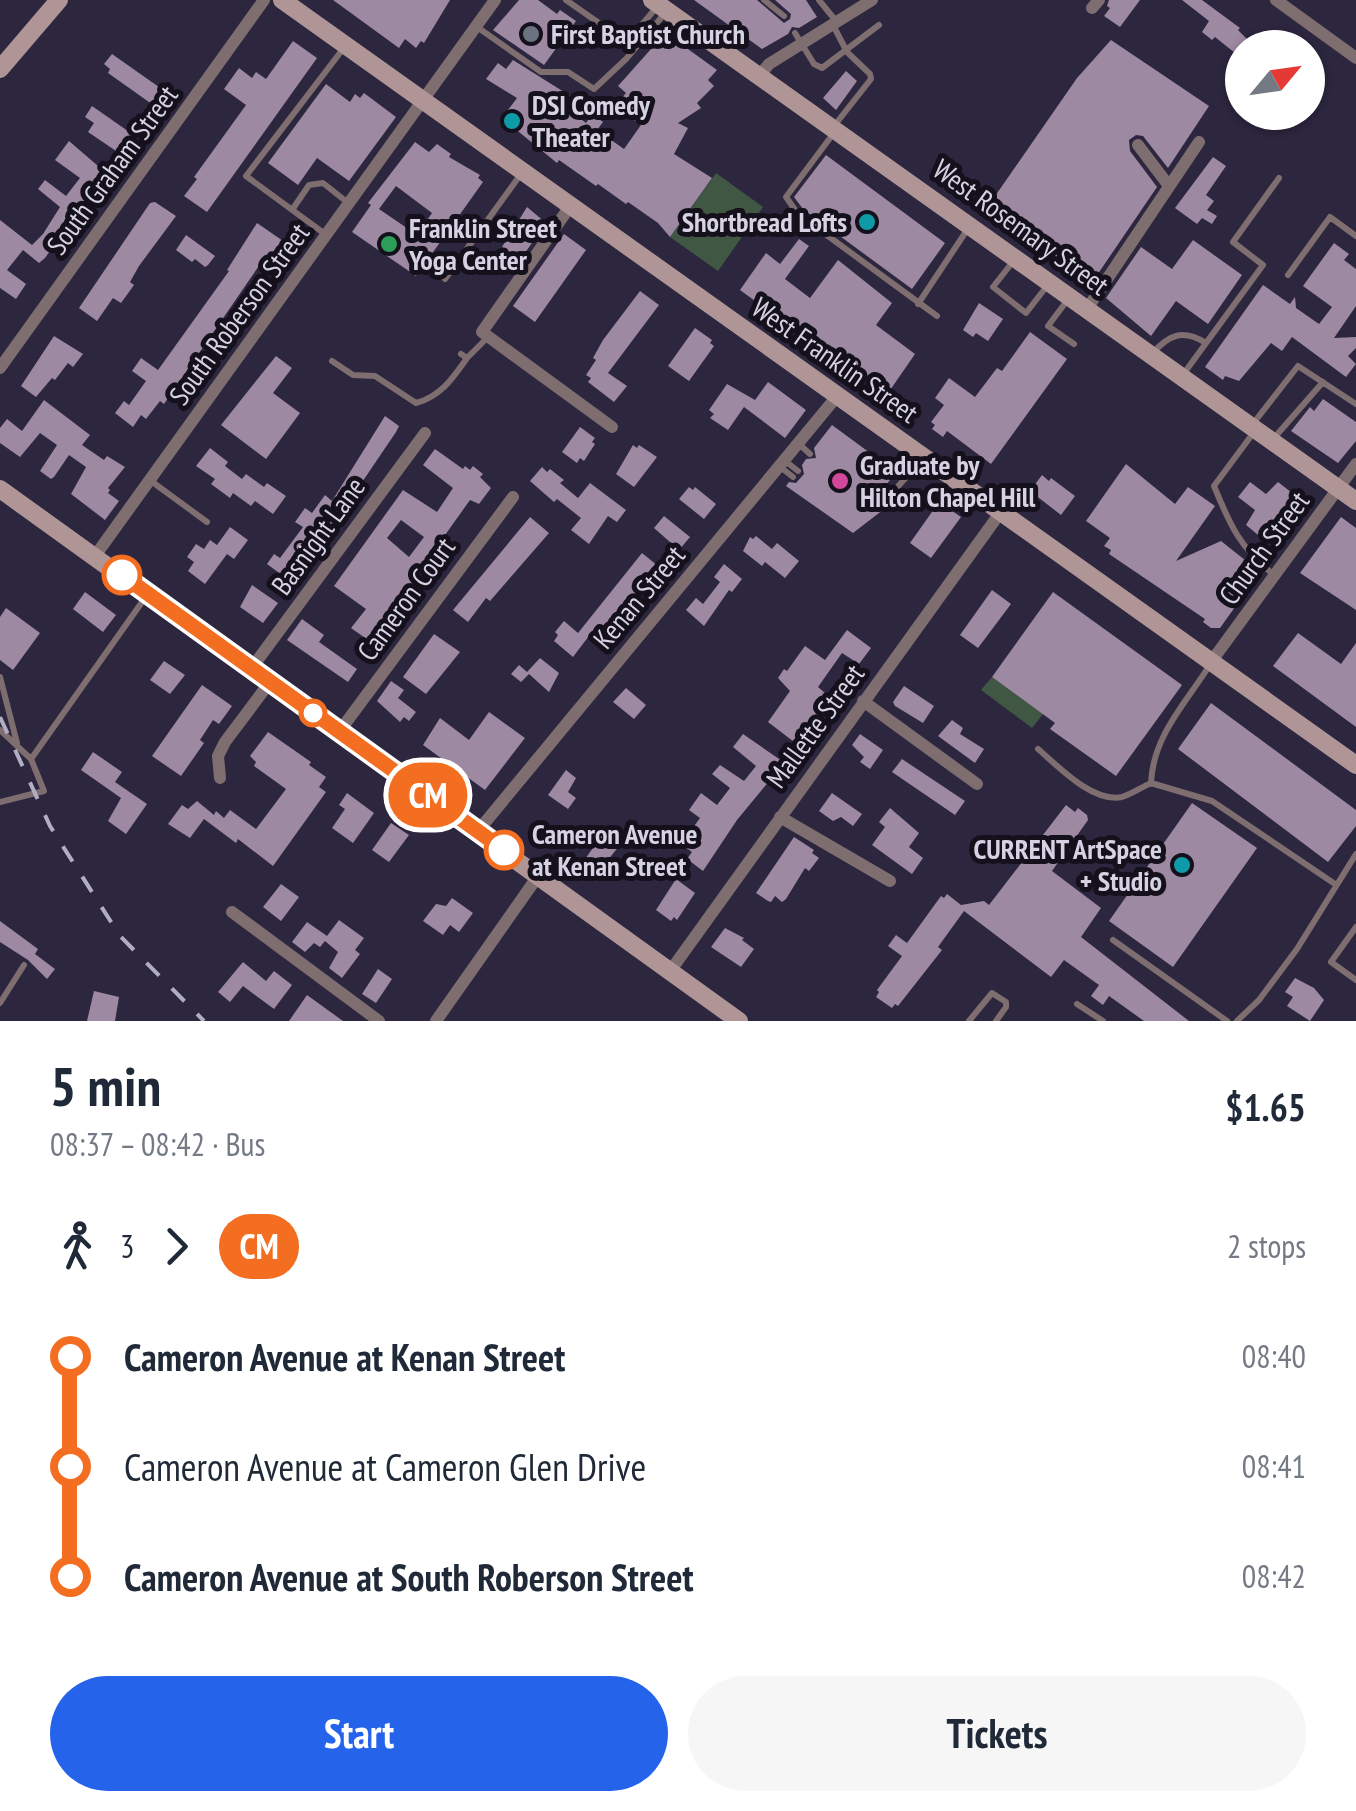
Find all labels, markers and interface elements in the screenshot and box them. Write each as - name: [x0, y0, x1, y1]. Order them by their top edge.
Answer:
- place label: First Baptist Church: [551, 15, 745, 52]
- marker: First Baptist Church: [520, 23, 542, 45]
- north arrow: [1225, 30, 1325, 130]
- map controls: [1225, 30, 1325, 130]
- street label: South Graham Street: [38, 77, 186, 262]
- place label: DSI Comedy Theater: [532, 86, 651, 155]
- marker: DSI Comedy Theater: [501, 110, 523, 132]
- street label: West Rosemary Street: [926, 150, 1117, 303]
- place label: Shortbread Lofts: [682, 203, 847, 240]
- place label: Franklin Street Yoga Center: [408, 209, 557, 278]
- marker: Shortbread Lofts: [856, 211, 878, 233]
- street label: South Roberson Street: [160, 215, 317, 412]
- marker: Franklin Street Yoga Center: [378, 233, 400, 255]
- street label: West Franklin Street: [745, 289, 926, 431]
- place label: Graduate by Hilton Chapel Hill: [860, 446, 1036, 515]
- street label: Basnight Lane: [262, 470, 373, 602]
- marker: Graduate by Hilton Chapel Hill: [829, 470, 851, 492]
- street label: Church Street: [1210, 484, 1317, 612]
- street label: Cameron Court: [348, 529, 463, 668]
- street label: Kenan Street: [585, 537, 693, 656]
- unlabelled marker: [103, 556, 141, 594]
- street label: Mallette Street: [757, 656, 872, 795]
- unlabelled marker: [300, 700, 326, 726]
- line badge: CM: [383, 762, 473, 828]
- text: CM: [408, 772, 448, 818]
- place label: Cameron Avenue at Kenan Street: [532, 815, 697, 884]
- place label: CURRENT ArtSpace + Studio: [973, 830, 1162, 899]
- marker: Cameron Avenue at Kenan Street: [485, 831, 523, 869]
- marker: CURRENT ArtSpace + Studio: [1171, 854, 1193, 876]
- text: 5 min: [50, 1050, 161, 1121]
- text: $1.65: [1225, 1082, 1306, 1131]
- text: 08:37 – 08:42 · Bus: [50, 1123, 265, 1165]
- icon: walk: [50, 1219, 105, 1274]
- icon: forward: [149, 1219, 204, 1274]
- text: CM: [239, 1223, 279, 1269]
- text: 3: [120, 1225, 134, 1267]
- text: 2 stops: [1227, 1225, 1306, 1267]
- text: Cameron Avenue at Kenan Street: [124, 1332, 565, 1381]
- text: 08:40: [1242, 1335, 1306, 1377]
- text: Cameron Avenue at Cameron Glen Drive: [124, 1442, 646, 1491]
- text: 08:41: [1242, 1445, 1306, 1487]
- text: Cameron Avenue at South Roberson Street: [124, 1552, 694, 1601]
- text: 08:42: [1242, 1555, 1306, 1597]
- button: Start: [50, 1676, 668, 1791]
- button: Tickets: [688, 1676, 1306, 1791]

